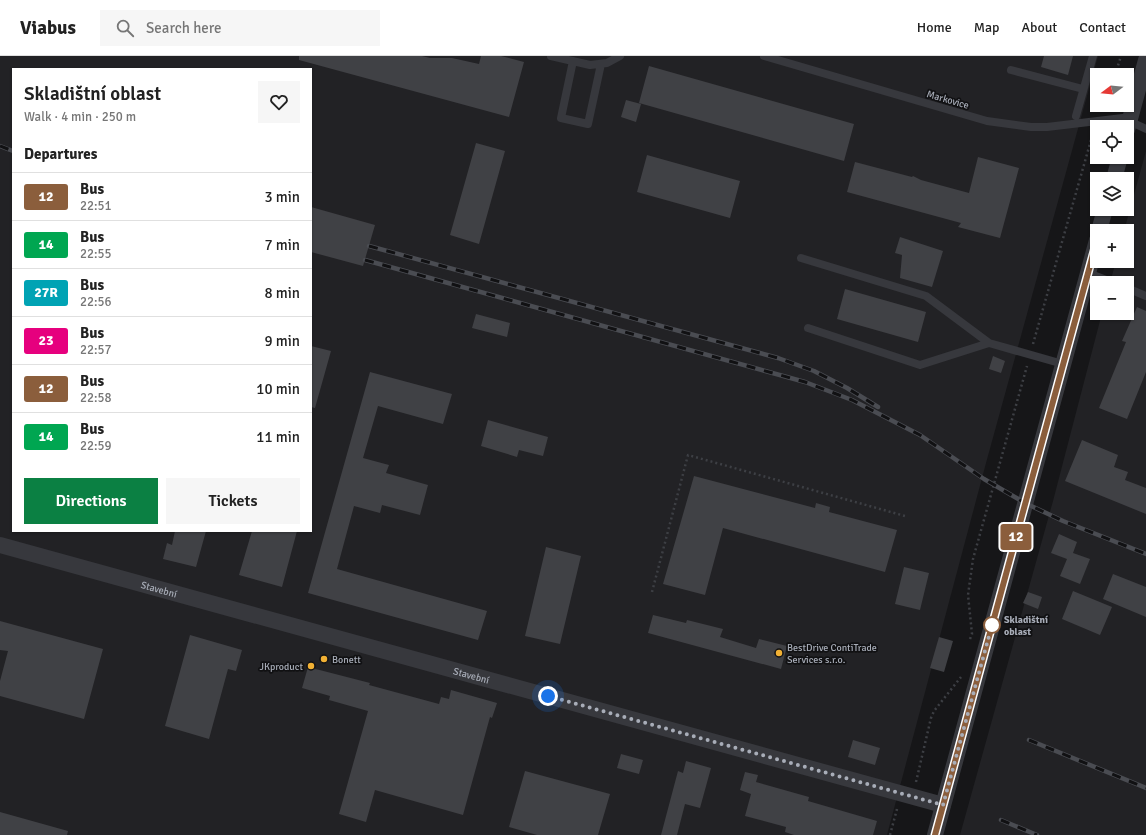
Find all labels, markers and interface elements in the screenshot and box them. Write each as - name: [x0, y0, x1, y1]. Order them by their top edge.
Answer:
- search box: [100, 10, 380, 46]
- text: Viabus: [20, 16, 76, 40]
- icon: search: [114, 17, 136, 39]
- text: Search here: [146, 19, 222, 37]
- text: Home: [917, 19, 952, 36]
- text: Map: [974, 19, 999, 36]
- text: About: [1021, 19, 1057, 36]
- text: Contact: [1079, 19, 1126, 36]
- north arrow: [1090, 68, 1134, 112]
- map controls: [1090, 68, 1134, 320]
- button: heart: [258, 81, 300, 123]
- text: Skladištní oblast: [24, 82, 161, 106]
- street label: Markovice: [925, 88, 970, 112]
- text: Walk · 4 min · 250 m: [24, 109, 136, 125]
- button: locate: [1090, 120, 1134, 164]
- text: Departures: [24, 145, 97, 163]
- button: layers: [1090, 172, 1134, 216]
- text: Bus: [80, 180, 104, 198]
- text: 12: [38, 188, 54, 205]
- text: 3 min: [264, 188, 300, 206]
- text: 22:51: [80, 198, 112, 214]
- button: +: [1090, 224, 1134, 268]
- text: Bus: [80, 228, 104, 246]
- text: 14: [38, 236, 54, 253]
- text: 7 min: [264, 236, 300, 254]
- text: 22:55: [80, 246, 112, 262]
- text: Bus: [80, 276, 104, 294]
- button: −: [1090, 276, 1134, 320]
- text: 27R: [34, 284, 58, 301]
- text: 8 min: [264, 284, 300, 302]
- text: 22:56: [80, 294, 112, 310]
- text: Bus: [80, 324, 104, 342]
- text: 23: [38, 332, 54, 349]
- text: 9 min: [264, 332, 300, 350]
- text: 22:57: [80, 342, 112, 358]
- text: Bus: [80, 372, 104, 390]
- text: 12: [38, 380, 54, 397]
- text: 10 min: [256, 380, 300, 398]
- text: 22:58: [80, 390, 112, 406]
- text: Bus: [80, 420, 104, 438]
- text: 14: [38, 428, 54, 445]
- text: 11 min: [256, 428, 300, 446]
- text: 22:59: [80, 438, 112, 454]
- button: Directions: [24, 478, 158, 524]
- button: Tickets: [166, 478, 300, 524]
- line badge: 12: [998, 524, 1034, 550]
- text: 12: [1008, 528, 1024, 545]
- street label: Stavební: [139, 579, 178, 601]
- place label: Skladištní oblast: [1004, 614, 1048, 638]
- marker: Skladištní oblast: [983, 616, 1001, 634]
- place label: BestDrive ContiTrade Services s.r.o.: [787, 642, 877, 666]
- marker: BestDrive ContiTrade Services s.r.o.: [774, 648, 784, 658]
- marker: Bonett: [319, 654, 329, 664]
- place label: Bonett: [332, 654, 361, 666]
- place label: JKproduct: [260, 661, 303, 673]
- marker: JKproduct: [306, 661, 316, 671]
- street label: Stavební: [452, 665, 491, 687]
- your location: [538, 686, 558, 706]

